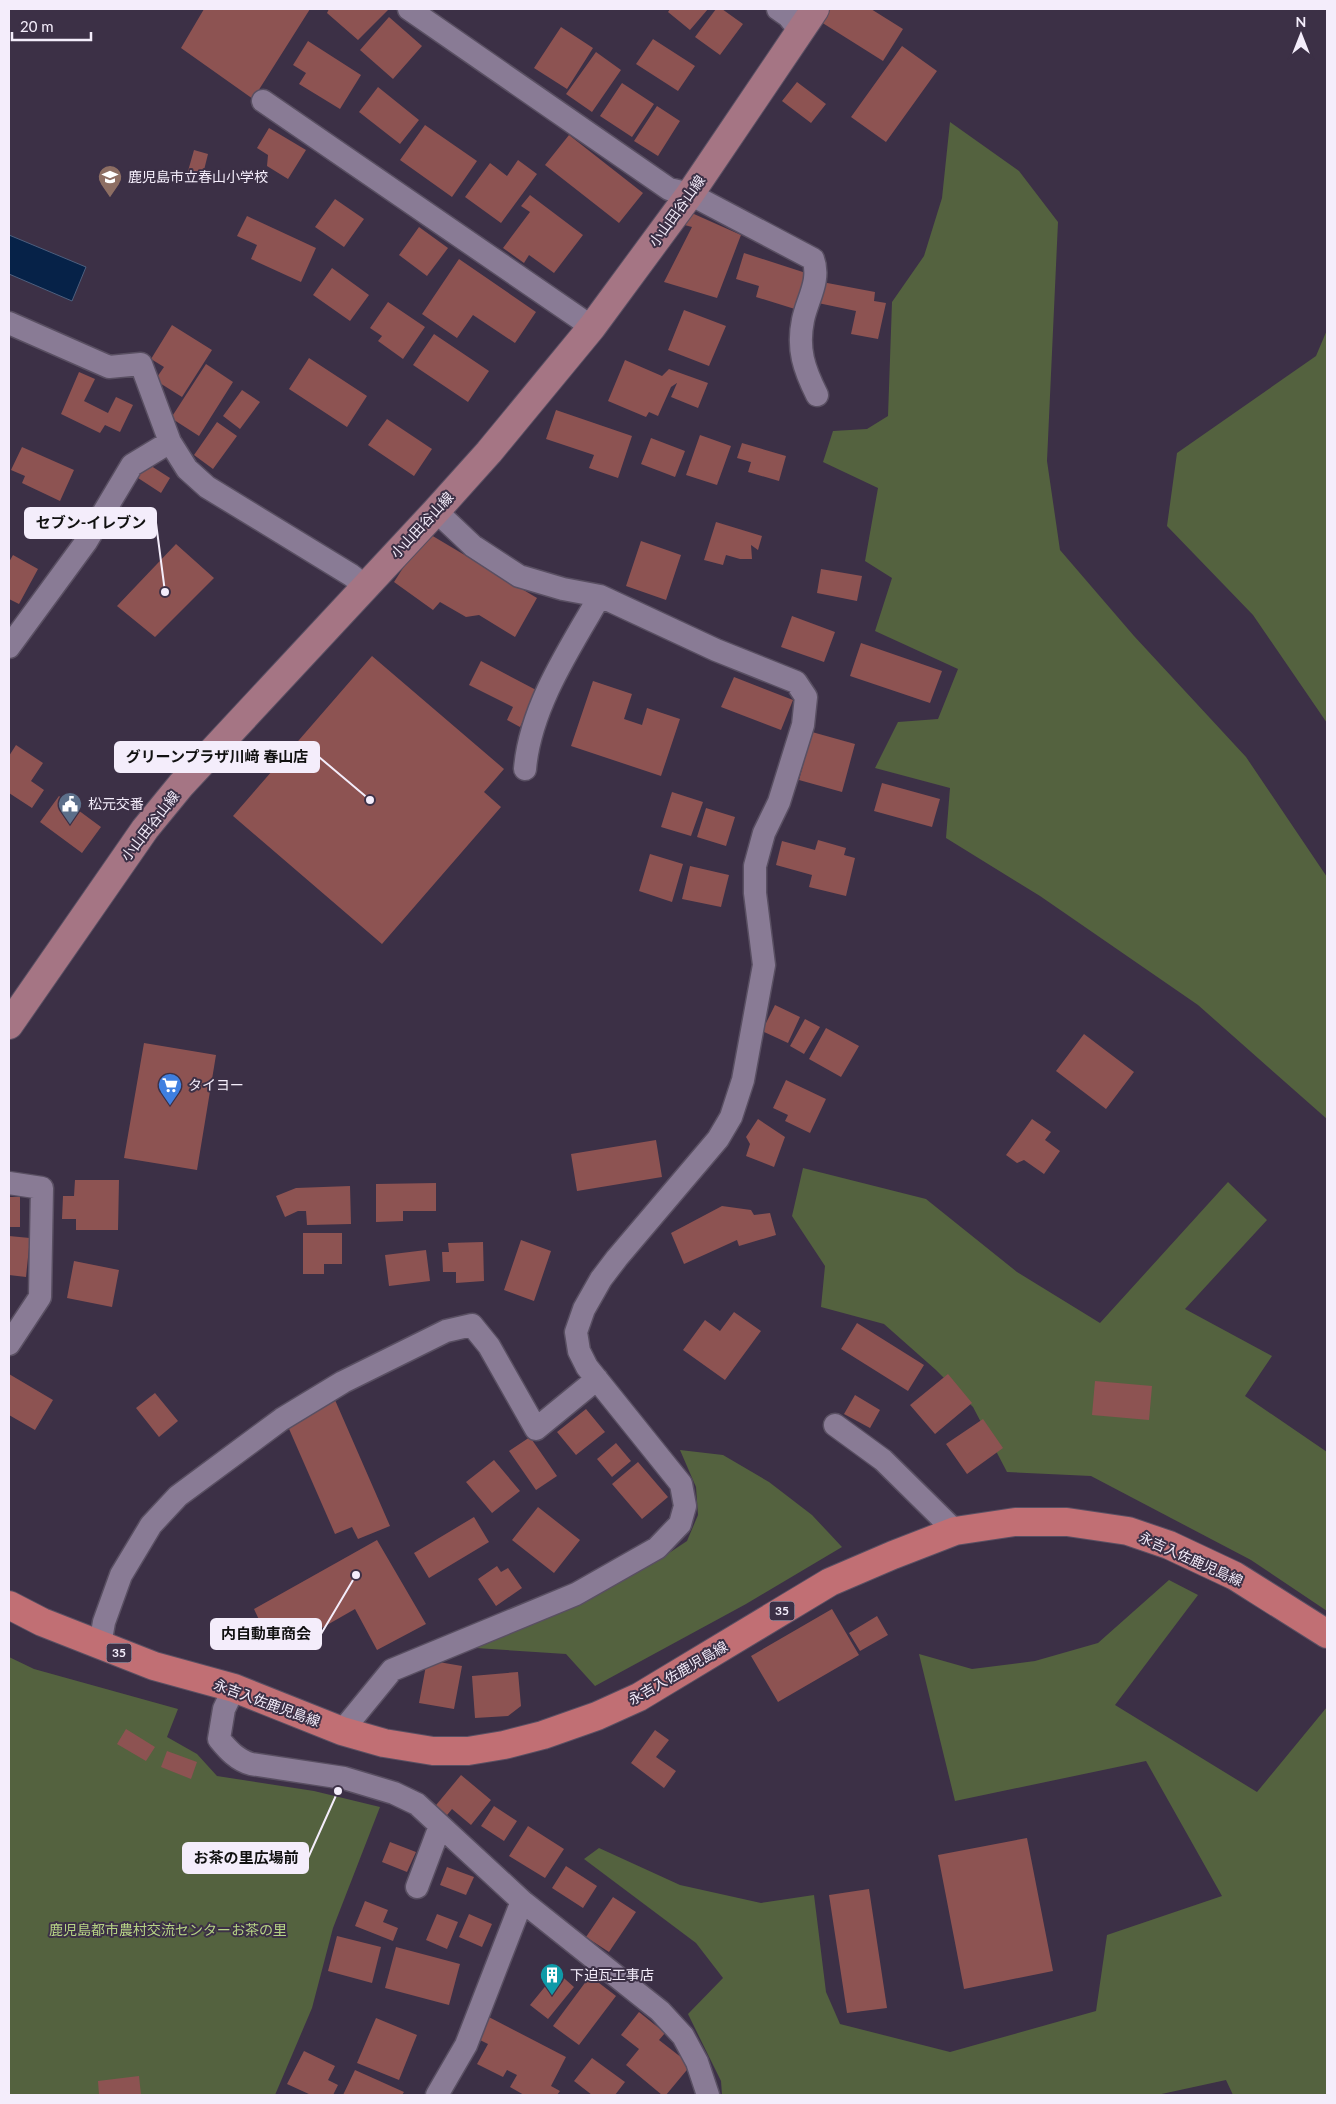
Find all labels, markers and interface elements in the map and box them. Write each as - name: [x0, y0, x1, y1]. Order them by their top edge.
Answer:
- scale bar: [12, 10, 91, 42]
- north arrow: [1276, 10, 1326, 60]
- text: N: [1296, 13, 1306, 30]
- text: 20 m: [20, 17, 54, 35]
- school or university icon: 鹿児島市立春山小学校: [97, 164, 123, 198]
- place label: 鹿児島市立春山小学校: [128, 168, 268, 185]
- street label: 小山田谷山線: [645, 172, 708, 250]
- street label: 小山田谷山線: [387, 488, 456, 561]
- callout: セブン-イレブン: [25, 508, 156, 538]
- text: セブン-イレブン: [36, 513, 146, 531]
- callout: グリーンプラザ川﨑 春山店: [115, 742, 319, 772]
- text: グリーンプラザ川﨑 春山店: [126, 747, 308, 765]
- street label: 小山田谷山線: [117, 787, 182, 864]
- public building icon: 松元交番: [57, 791, 83, 825]
- place label: 松元交番: [88, 795, 144, 812]
- supermarket icon: タイヨー: [157, 1072, 183, 1106]
- place label: タイヨー: [188, 1076, 244, 1093]
- street label: 永吉入佐鹿児島線: [1137, 1528, 1246, 1589]
- road number: 35: [770, 1602, 794, 1620]
- callout: 内自動車商会: [211, 1619, 321, 1649]
- text: 内自動車商会: [221, 1624, 311, 1642]
- street label: 永吉入佐鹿児島線: [625, 1637, 730, 1708]
- road number: 35: [106, 1644, 132, 1662]
- street label: 永吉入佐鹿児島線: [212, 1675, 323, 1730]
- callout: お茶の里広場前: [183, 1843, 308, 1873]
- text: お茶の里広場前: [193, 1848, 299, 1866]
- park label: 鹿児島都市農村交流センターお茶の里: [49, 1921, 287, 1938]
- building icon: 下迫瓦工事店: [539, 1962, 565, 1996]
- place label: 下迫瓦工事店: [570, 1966, 654, 1983]

